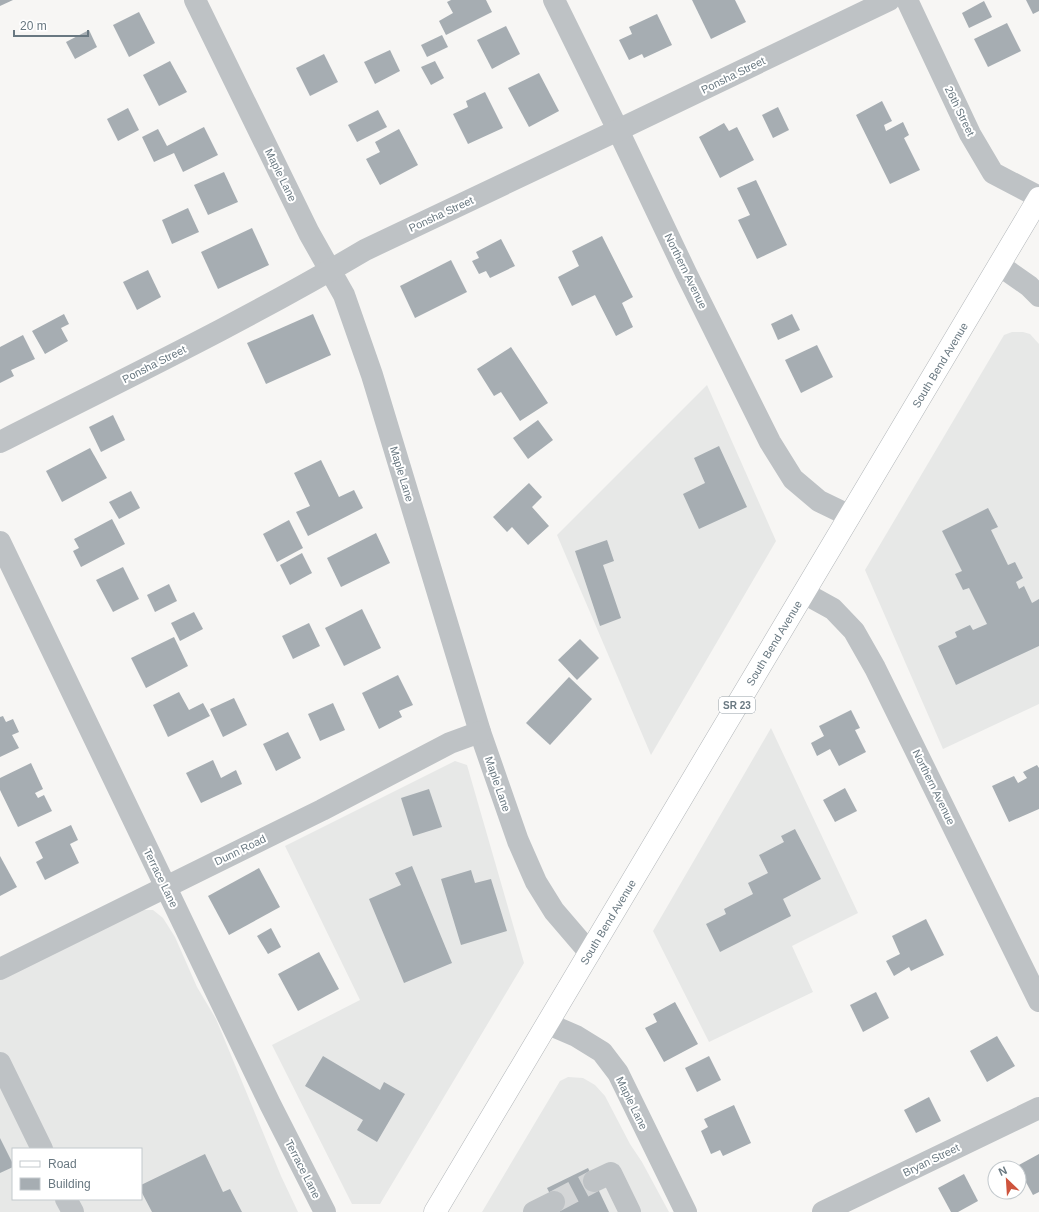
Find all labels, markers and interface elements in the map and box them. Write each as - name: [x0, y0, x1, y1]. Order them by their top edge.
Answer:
- scale bar: [14, 12, 88, 38]
- text: 20 m: [20, 19, 47, 33]
- street label: Ponsha Street: [699, 54, 767, 96]
- street label: 26th Street: [943, 84, 977, 138]
- street label: Maple Lane: [263, 147, 299, 203]
- street label: Ponsha Street: [407, 194, 475, 234]
- street label: Northern Avenue: [663, 231, 709, 311]
- street label: South Bend Avenue: [910, 320, 970, 410]
- street label: Ponsha Street: [120, 343, 188, 385]
- street label: Maple Lane: [388, 445, 416, 503]
- street label: South Bend Avenue: [744, 598, 804, 688]
- road number: SR 23: [719, 697, 755, 713]
- street label: Northern Avenue: [911, 747, 957, 827]
- street label: Maple Lane: [483, 755, 513, 813]
- street label: Dunn Road: [212, 832, 268, 868]
- street label: Terrace Lane: [142, 847, 180, 909]
- street label: South Bend Avenue: [578, 877, 638, 967]
- street label: Maple Lane: [614, 1075, 650, 1131]
- street label: Terrace Lane: [283, 1138, 323, 1200]
- street label: Bryan Street: [901, 1141, 961, 1179]
- legend: [12, 1148, 142, 1200]
- text: Road: [48, 1157, 77, 1171]
- north arrow: [987, 1160, 1027, 1200]
- text: N: [997, 1164, 1009, 1178]
- text: Building: [48, 1177, 91, 1191]

